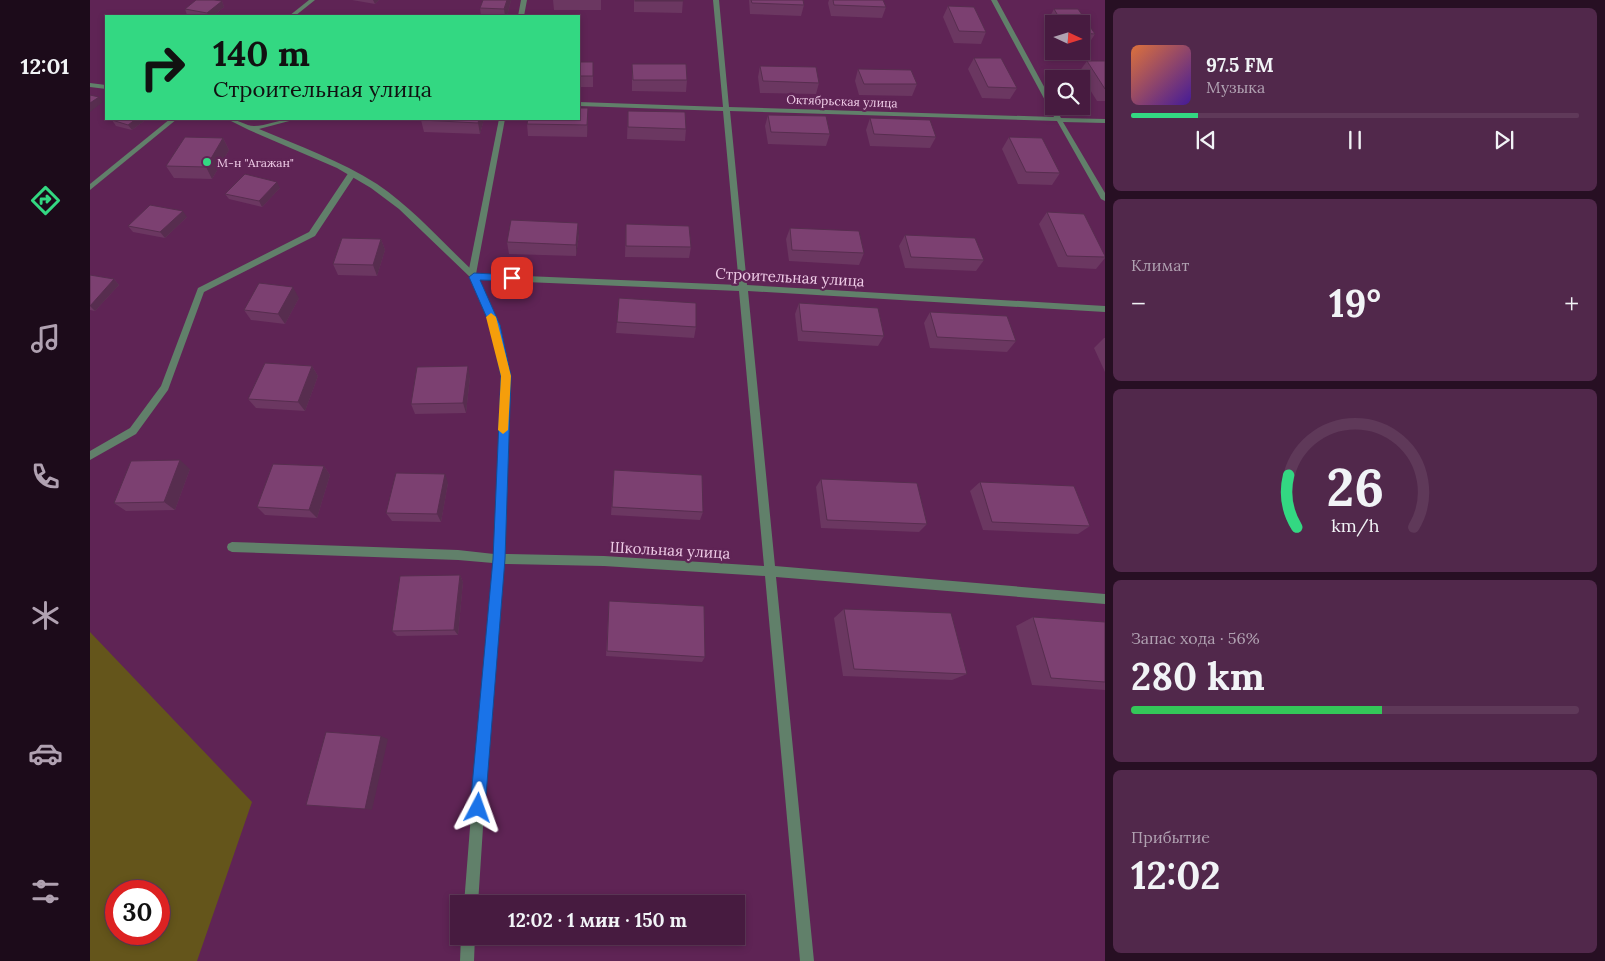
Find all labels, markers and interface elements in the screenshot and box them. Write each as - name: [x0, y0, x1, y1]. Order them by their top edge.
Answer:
- north arrow: [1045, 15, 1090, 60]
- map controls: [1045, 15, 1090, 115]
- text: 140 m: [213, 31, 310, 76]
- icon: right: [130, 35, 195, 100]
- text: 12:01: [20, 52, 70, 80]
- text: 97.5 FM: [1206, 53, 1274, 77]
- button: search: [1045, 70, 1090, 115]
- text: Строительная улица: [213, 75, 432, 103]
- text: Музыка: [1206, 77, 1265, 97]
- street label: Октябрьская улица: [786, 92, 898, 110]
- icon: previous: [1192, 126, 1220, 154]
- icon: pause: [1341, 126, 1369, 154]
- icon: next: [1490, 126, 1518, 154]
- place label: М-н "Агажан": [217, 155, 294, 170]
- marker: М-н "Агажан": [201, 156, 213, 168]
- icon: directions: [28, 183, 63, 218]
- text: Климат: [1131, 255, 1189, 275]
- pin: [491, 257, 533, 299]
- icon: arrive: [498, 264, 526, 292]
- street label: Строительная улица: [715, 264, 865, 290]
- text: 19°: [1329, 279, 1381, 327]
- text: −: [1131, 286, 1146, 322]
- text: +: [1564, 286, 1579, 322]
- icon: music: [28, 321, 63, 356]
- text: 26: [1326, 454, 1384, 520]
- icon: phone: [28, 459, 63, 494]
- text: km/h: [1331, 514, 1379, 537]
- street label: Школьная улица: [609, 537, 731, 563]
- icon: climate: [28, 598, 63, 633]
- text: Запас хода · 56%: [1131, 628, 1260, 648]
- text: 280 km: [1131, 652, 1265, 700]
- icon: car: [28, 736, 63, 771]
- position arrow: [451, 781, 503, 833]
- text: Прибытие: [1131, 827, 1210, 847]
- text: 12:02: [1131, 851, 1221, 899]
- icon: filters: [28, 874, 63, 909]
- speed limit sign: 30: [105, 880, 170, 945]
- text: 12:02 · 1 мин · 150 m: [508, 908, 687, 932]

